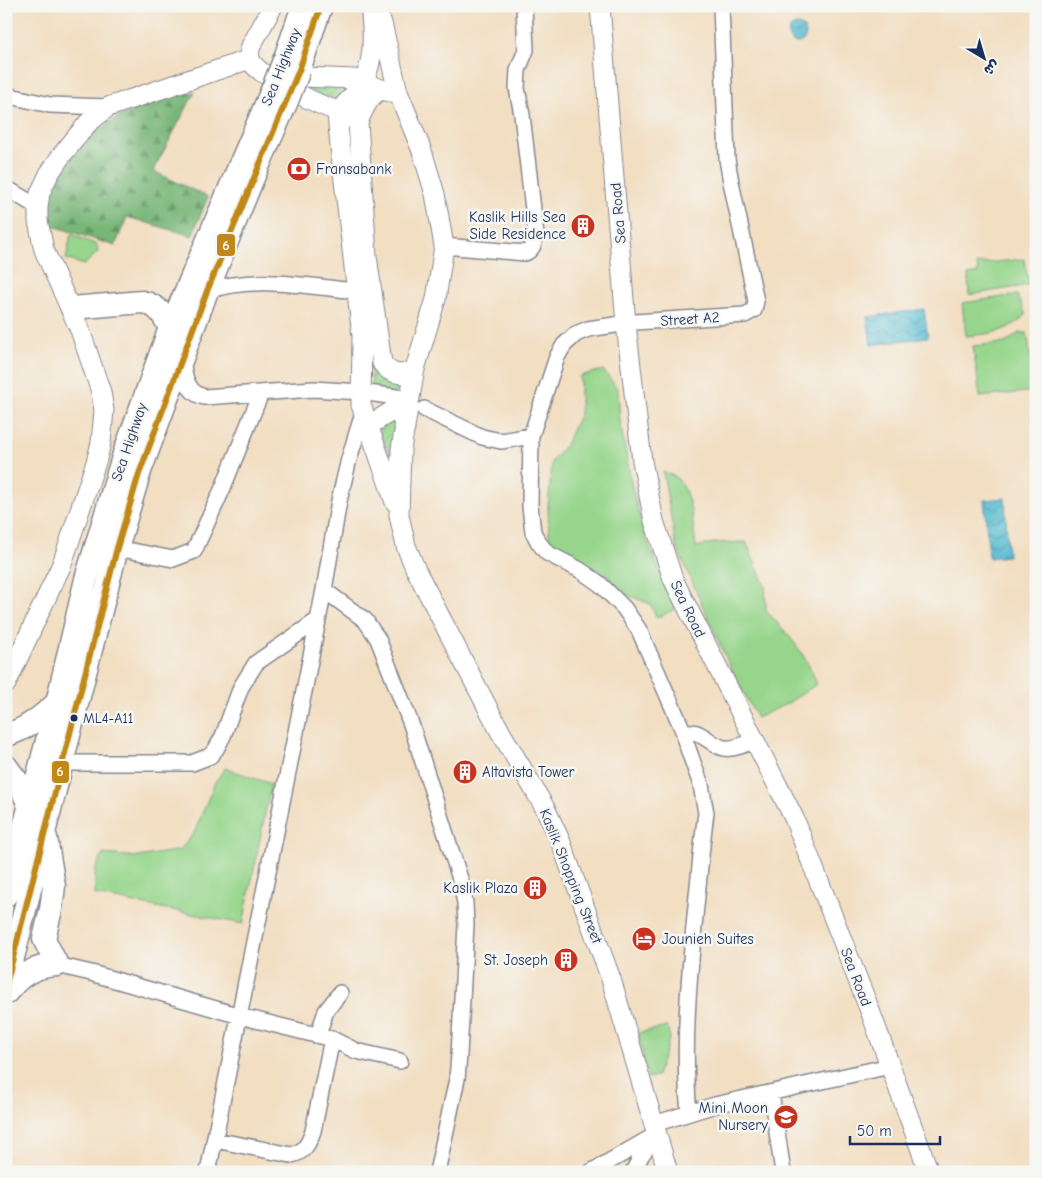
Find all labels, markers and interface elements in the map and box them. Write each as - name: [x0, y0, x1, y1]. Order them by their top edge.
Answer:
- street label: Sea Highway: [257, 25, 305, 108]
- north arrow: [960, 32, 1010, 82]
- text: ش: [980, 56, 1003, 79]
- bank icon: Fransabank: [286, 156, 312, 182]
- place label: Fransabank: [316, 160, 392, 178]
- street label: Sea Road: [606, 182, 630, 244]
- place label: Kaslik Hills Sea Side Residence: [469, 208, 566, 243]
- building icon: Kaslik Hills Sea Side Residence: [570, 213, 596, 239]
- line badge: 6: [216, 233, 236, 257]
- text: 6: [222, 237, 230, 254]
- street label: Street A2: [660, 308, 720, 330]
- street label: Sea Highway: [107, 400, 151, 484]
- street label: Sea Road: [667, 578, 709, 640]
- place label: ML4-A11: [83, 710, 133, 727]
- marker: ML4-A11: [69, 713, 79, 723]
- building icon: Altavista Tower: [452, 759, 478, 785]
- line badge: 6: [51, 760, 70, 784]
- text: 6: [56, 763, 64, 780]
- place label: Altavista Tower: [482, 763, 575, 781]
- street label: Kaslik Shopping Street: [536, 806, 607, 947]
- building icon: Kaslik Plaza: [522, 875, 548, 901]
- place label: Kaslik Plaza: [443, 879, 518, 897]
- hotel icon: Jounieh Suites: [631, 926, 657, 952]
- place label: Jounieh Suites: [662, 930, 754, 948]
- street label: Sea Road: [837, 945, 875, 1009]
- building icon: St. Joseph: [553, 947, 579, 973]
- place label: St. Joseph: [484, 951, 548, 969]
- place label: Mini Moon Nursery: [699, 1099, 768, 1134]
- school or university icon: Mini Moon Nursery: [773, 1104, 799, 1130]
- scale bar: [850, 1113, 940, 1145]
- text: 50 m: [857, 1122, 892, 1140]

